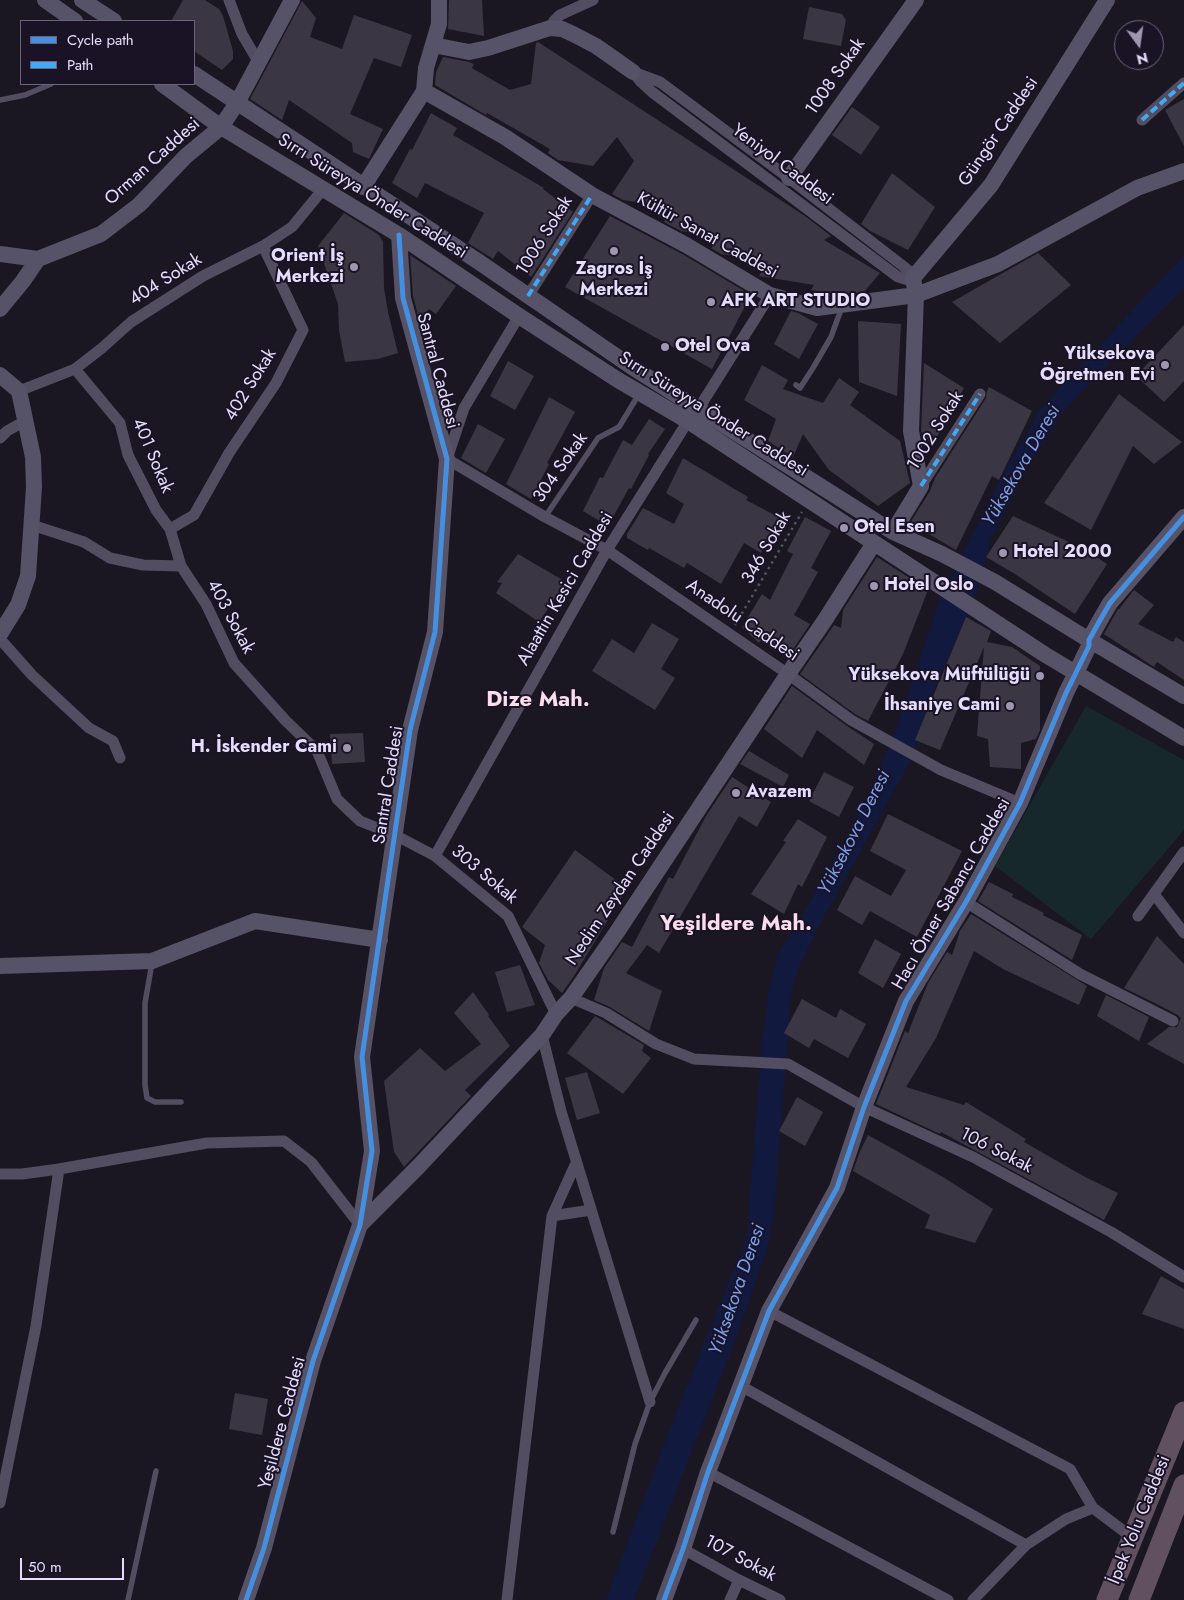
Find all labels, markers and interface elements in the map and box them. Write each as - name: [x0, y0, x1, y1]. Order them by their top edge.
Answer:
- legend: [20, 20, 195, 85]
- north arrow: [1114, 20, 1164, 70]
- text: Cycle path: [67, 29, 134, 51]
- street label: 1008 Sokak: [802, 34, 870, 120]
- text: N: [1135, 48, 1150, 70]
- text: Path: [67, 54, 93, 76]
- street label: Güngör Caddesi: [954, 73, 1044, 191]
- street label: Orman Caddesi: [101, 114, 205, 210]
- street label: Yeniyol Caddesi: [727, 120, 837, 210]
- street label: Sırrı Süreyya Önder Caddesi: [273, 130, 471, 264]
- street label: Kültür Sanat Caddesi: [633, 188, 781, 284]
- street label: 1006 Sokak: [512, 192, 578, 280]
- marker: Zagros İş Merkezi: [608, 245, 620, 257]
- place label: Orient İş Merkezi: [271, 246, 344, 288]
- street label: 404 Sokak: [126, 249, 206, 311]
- place label: Zagros İş Merkezi: [575, 259, 653, 302]
- marker: Orient İş Merkezi: [348, 261, 360, 273]
- place label: AFK ART STUDIO: [721, 291, 870, 313]
- marker: AFK ART STUDIO: [705, 296, 717, 308]
- street label: Santral Caddesi: [411, 311, 463, 431]
- place label: Otel Ova: [675, 336, 750, 358]
- marker: Otel Ova: [659, 341, 671, 353]
- place label: Yüksekova Öğretmen Evi: [1040, 344, 1155, 386]
- street label: 402 Sokak: [220, 345, 282, 425]
- street label: Sırrı Süreyya Önder Caddesi: [614, 348, 812, 482]
- marker: Yüksekova Öğretmen Evi: [1159, 359, 1171, 371]
- street label: 1002 Sokak: [903, 387, 969, 475]
- water label: Yüksekova Deresi: [978, 401, 1066, 531]
- street label: 401 Sokak: [127, 415, 177, 497]
- street label: 304 Sokak: [529, 429, 593, 507]
- street label: Alaattin Kesici Caddesi: [513, 508, 619, 670]
- street label: 346 Sokak: [738, 508, 796, 588]
- place label: Otel Esen: [854, 517, 935, 539]
- marker: Otel Esen: [838, 522, 850, 534]
- place label: Hotel 2000: [1013, 542, 1112, 564]
- marker: Hotel 2000: [997, 547, 1009, 559]
- street label: Anadolu Caddesi: [681, 575, 803, 667]
- place label: Hotel Oslo: [884, 575, 974, 597]
- street label: 403 Sokak: [202, 576, 258, 658]
- marker: Hotel Oslo: [868, 580, 880, 592]
- place label: Yüksekova Müftülüğü: [849, 665, 1030, 687]
- marker: Yüksekova Müftülüğü: [1034, 670, 1046, 682]
- district label: Dize Mah.: [486, 688, 590, 714]
- place label: İhsaniye Cami: [884, 695, 1000, 717]
- marker: İhsaniye Cami: [1004, 700, 1016, 712]
- street label: Santral Caddesi: [369, 724, 409, 846]
- place label: H. İskender Cami: [191, 737, 337, 759]
- marker: H. İskender Cami: [341, 742, 353, 754]
- water label: Yüksekova Deresi: [814, 767, 896, 899]
- place label: Avazem: [746, 782, 812, 804]
- marker: Avazem: [730, 787, 742, 799]
- street label: Hacı Ömer Sabancı Caddesi: [888, 794, 1016, 994]
- street label: Nedim Zeydan Caddesi: [562, 808, 680, 970]
- street label: 303 Sokak: [446, 841, 522, 909]
- district label: Yeşildere Mah.: [660, 912, 812, 938]
- street label: 106 Sokak: [956, 1123, 1036, 1179]
- water label: Yüksekova Deresi: [705, 1222, 771, 1358]
- street label: Yeşildere Caddesi: [255, 1354, 311, 1492]
- street label: İpek Yolu Caddesi: [1104, 1452, 1176, 1588]
- street label: 107 Sokak: [701, 1531, 779, 1587]
- scale bar: [22, 1548, 126, 1580]
- text: 50 m: [28, 1556, 62, 1578]

